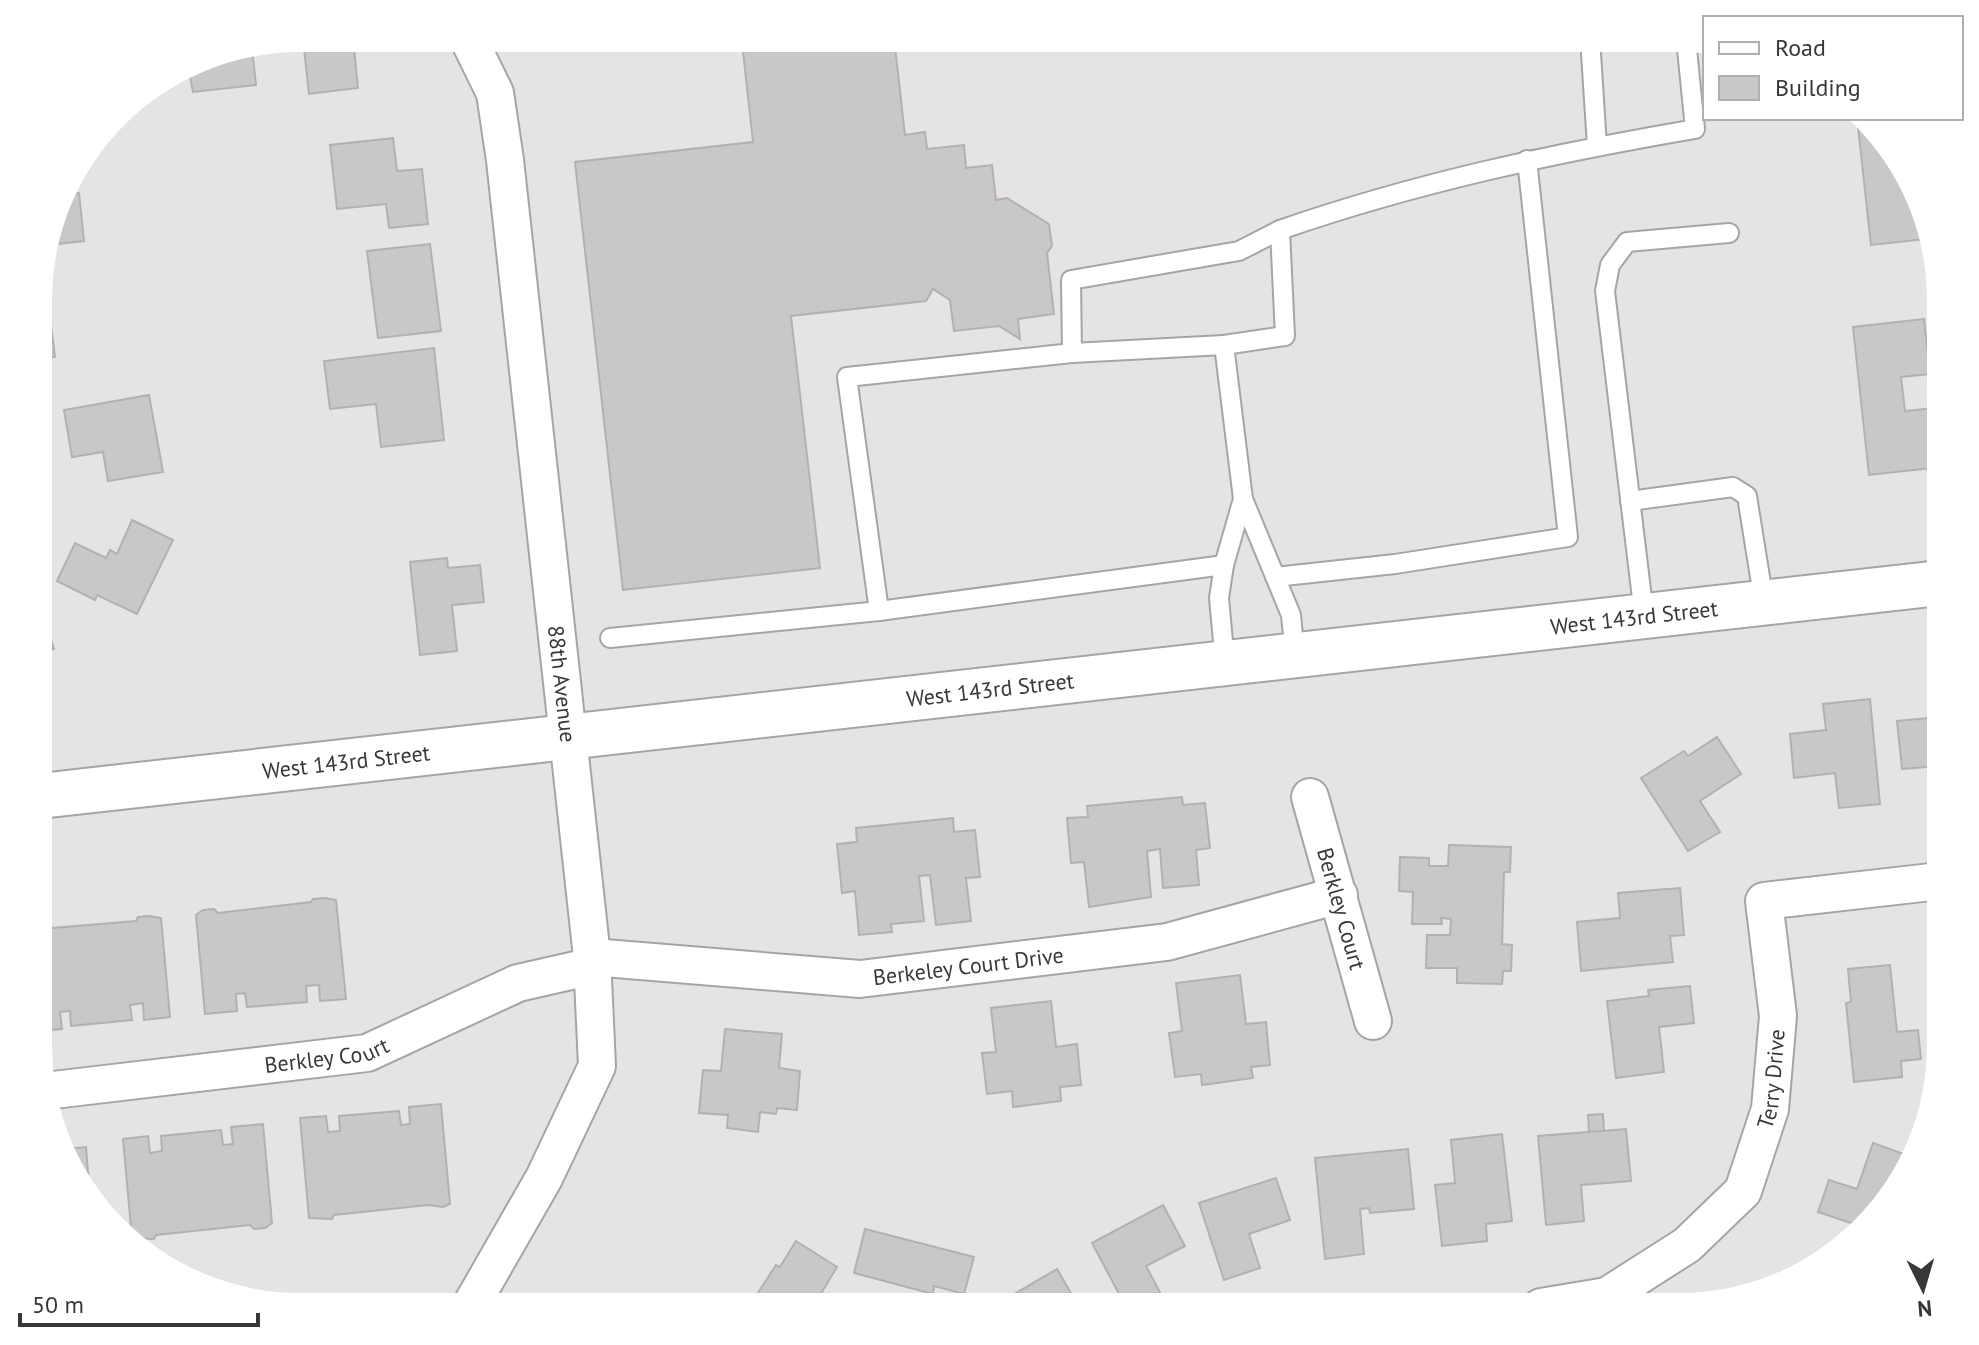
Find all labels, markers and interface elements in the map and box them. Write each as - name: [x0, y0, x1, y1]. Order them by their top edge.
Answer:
- legend: [1703, 16, 1963, 120]
- text: Road: [1775, 32, 1826, 63]
- text: Building: [1775, 72, 1861, 103]
- street label: West 143rd Street: [1549, 594, 1720, 641]
- street label: 88th Avenue: [542, 624, 582, 744]
- street label: West 143rd Street: [905, 666, 1076, 713]
- street label: West 143rd Street: [261, 738, 432, 785]
- street label: Berkley Court: [1311, 844, 1372, 973]
- street label: Berkeley Court Drive: [871, 941, 1065, 991]
- street label: Terry Drive: [1750, 1028, 1791, 1132]
- street label: Berkley Court: [263, 1031, 394, 1079]
- north arrow: [1883, 1249, 1963, 1329]
- scale bar: [20, 1277, 258, 1327]
- text: 50 m: [32, 1289, 84, 1320]
- text: N: [1916, 1294, 1933, 1324]

